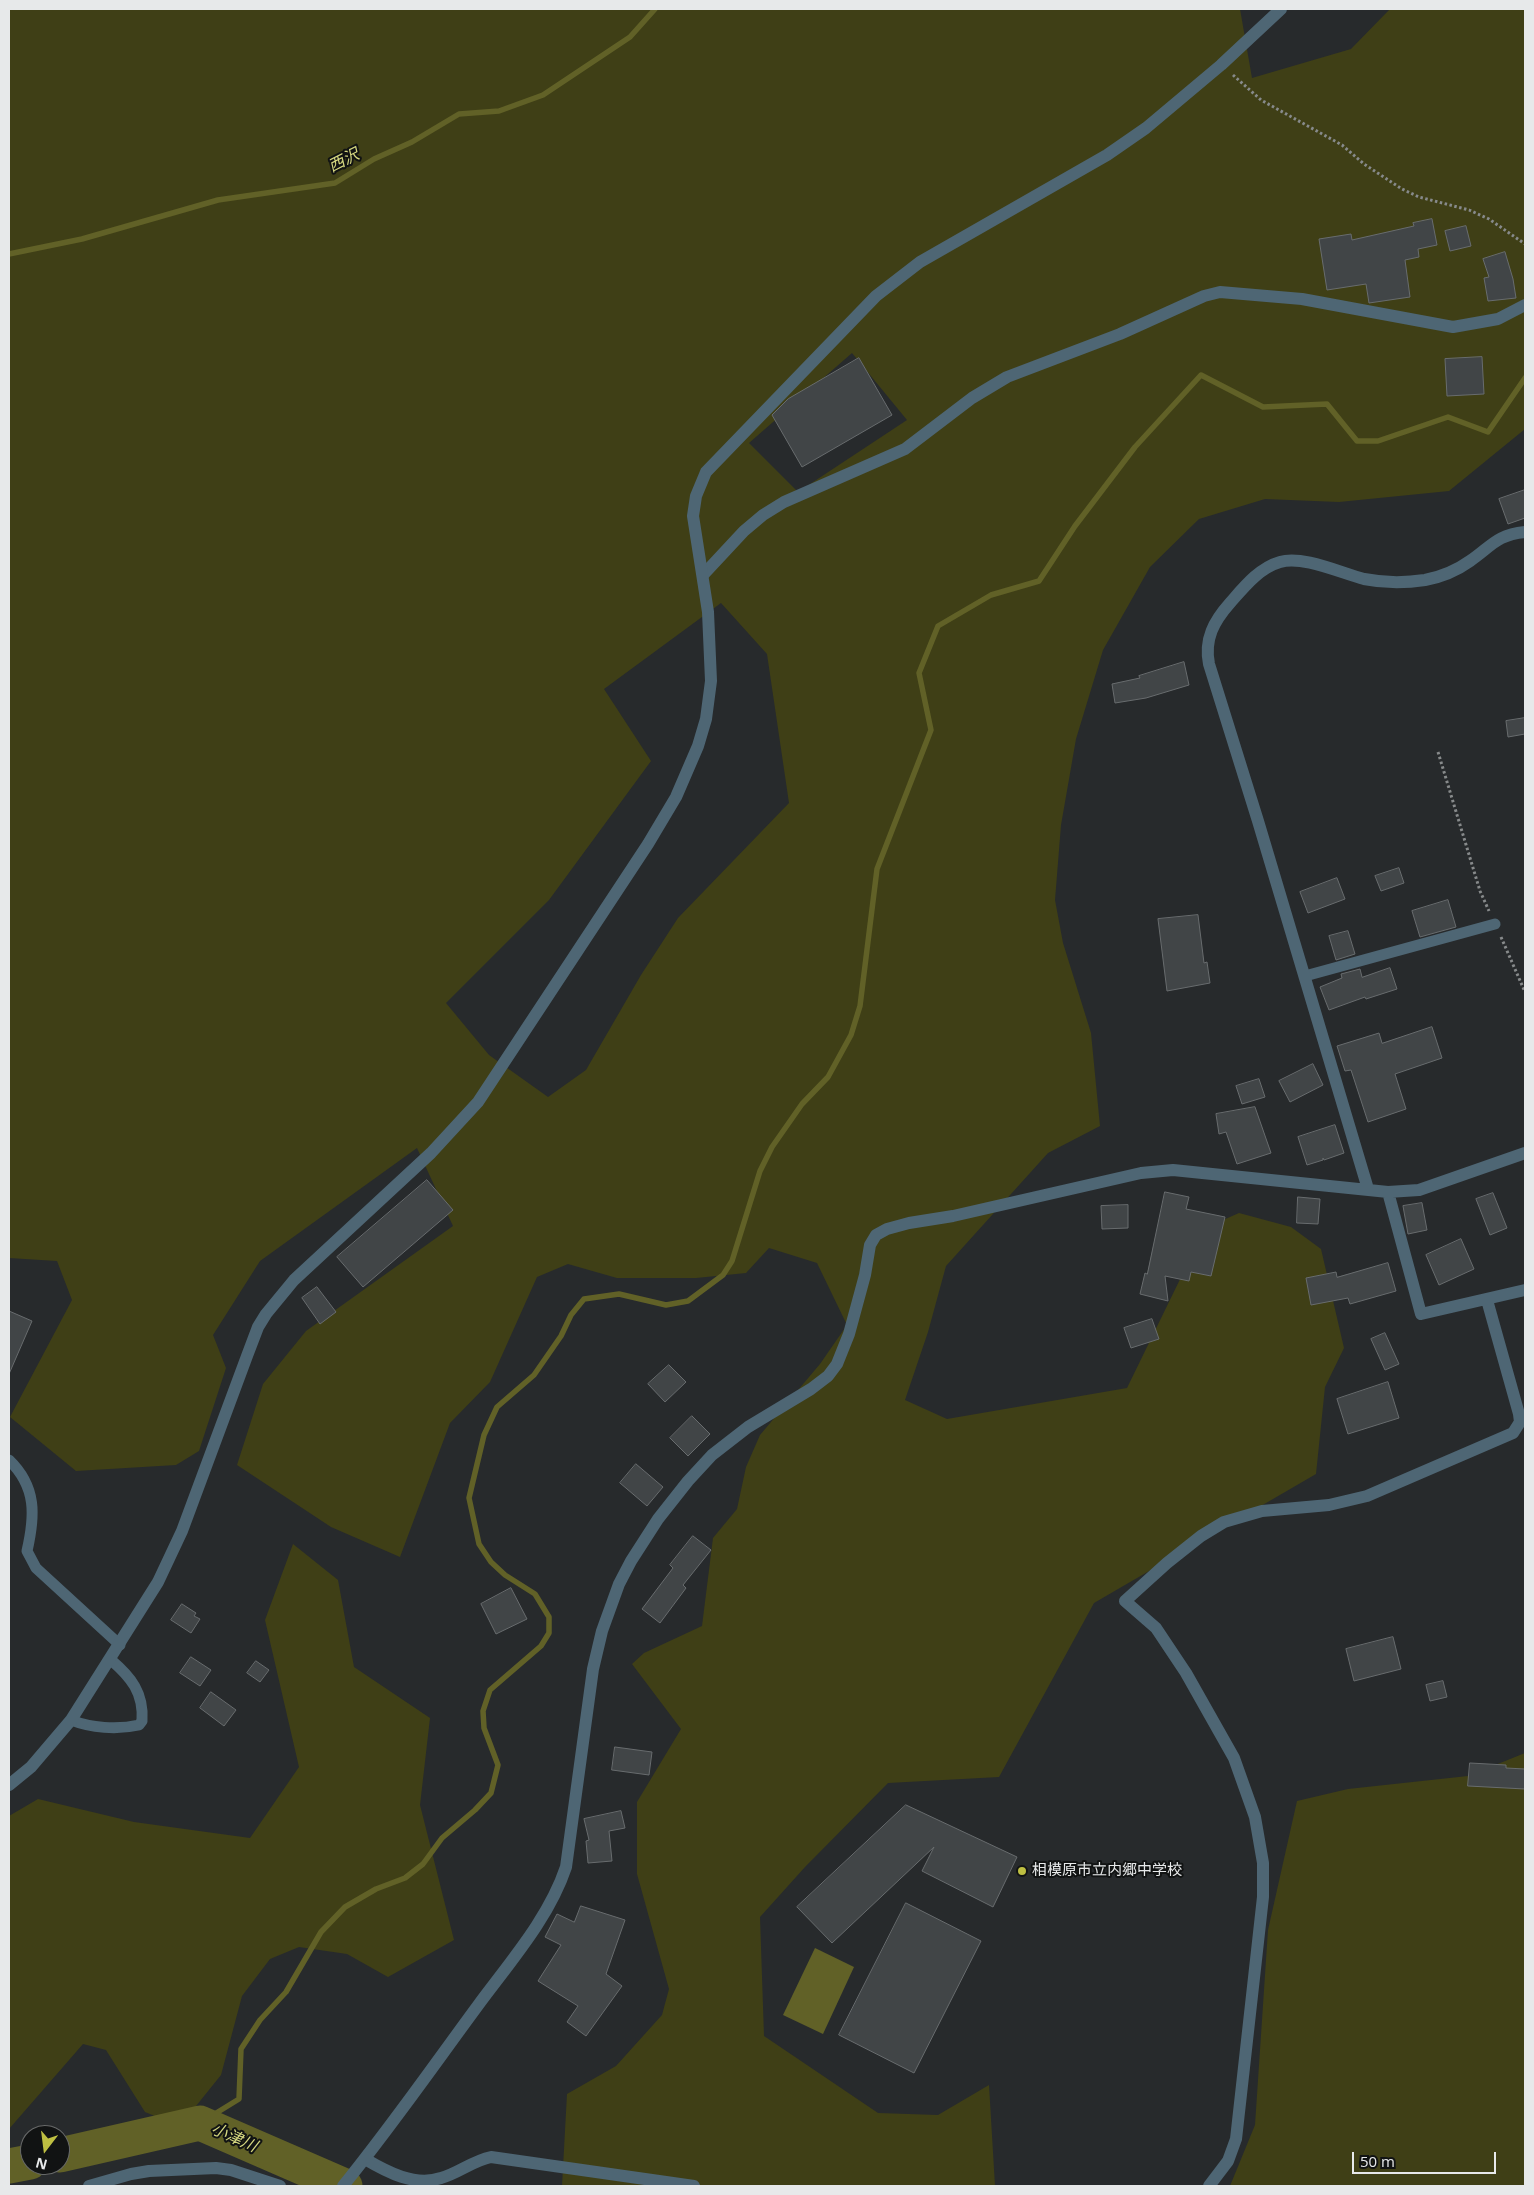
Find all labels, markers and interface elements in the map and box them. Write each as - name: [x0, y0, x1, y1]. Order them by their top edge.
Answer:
- water label: 西沢: [325, 145, 363, 177]
- place label: 相模原市立内郷中学校: [1032, 1862, 1182, 1880]
- marker: 相模原市立内郷中学校: [1016, 1865, 1028, 1877]
- water label: 小津川: [208, 2119, 260, 2157]
- north arrow: [20, 2125, 70, 2175]
- scale bar: [1354, 2142, 1498, 2174]
- text: 50 m: [1360, 2151, 1395, 2171]
- text: N: [33, 2153, 49, 2175]

